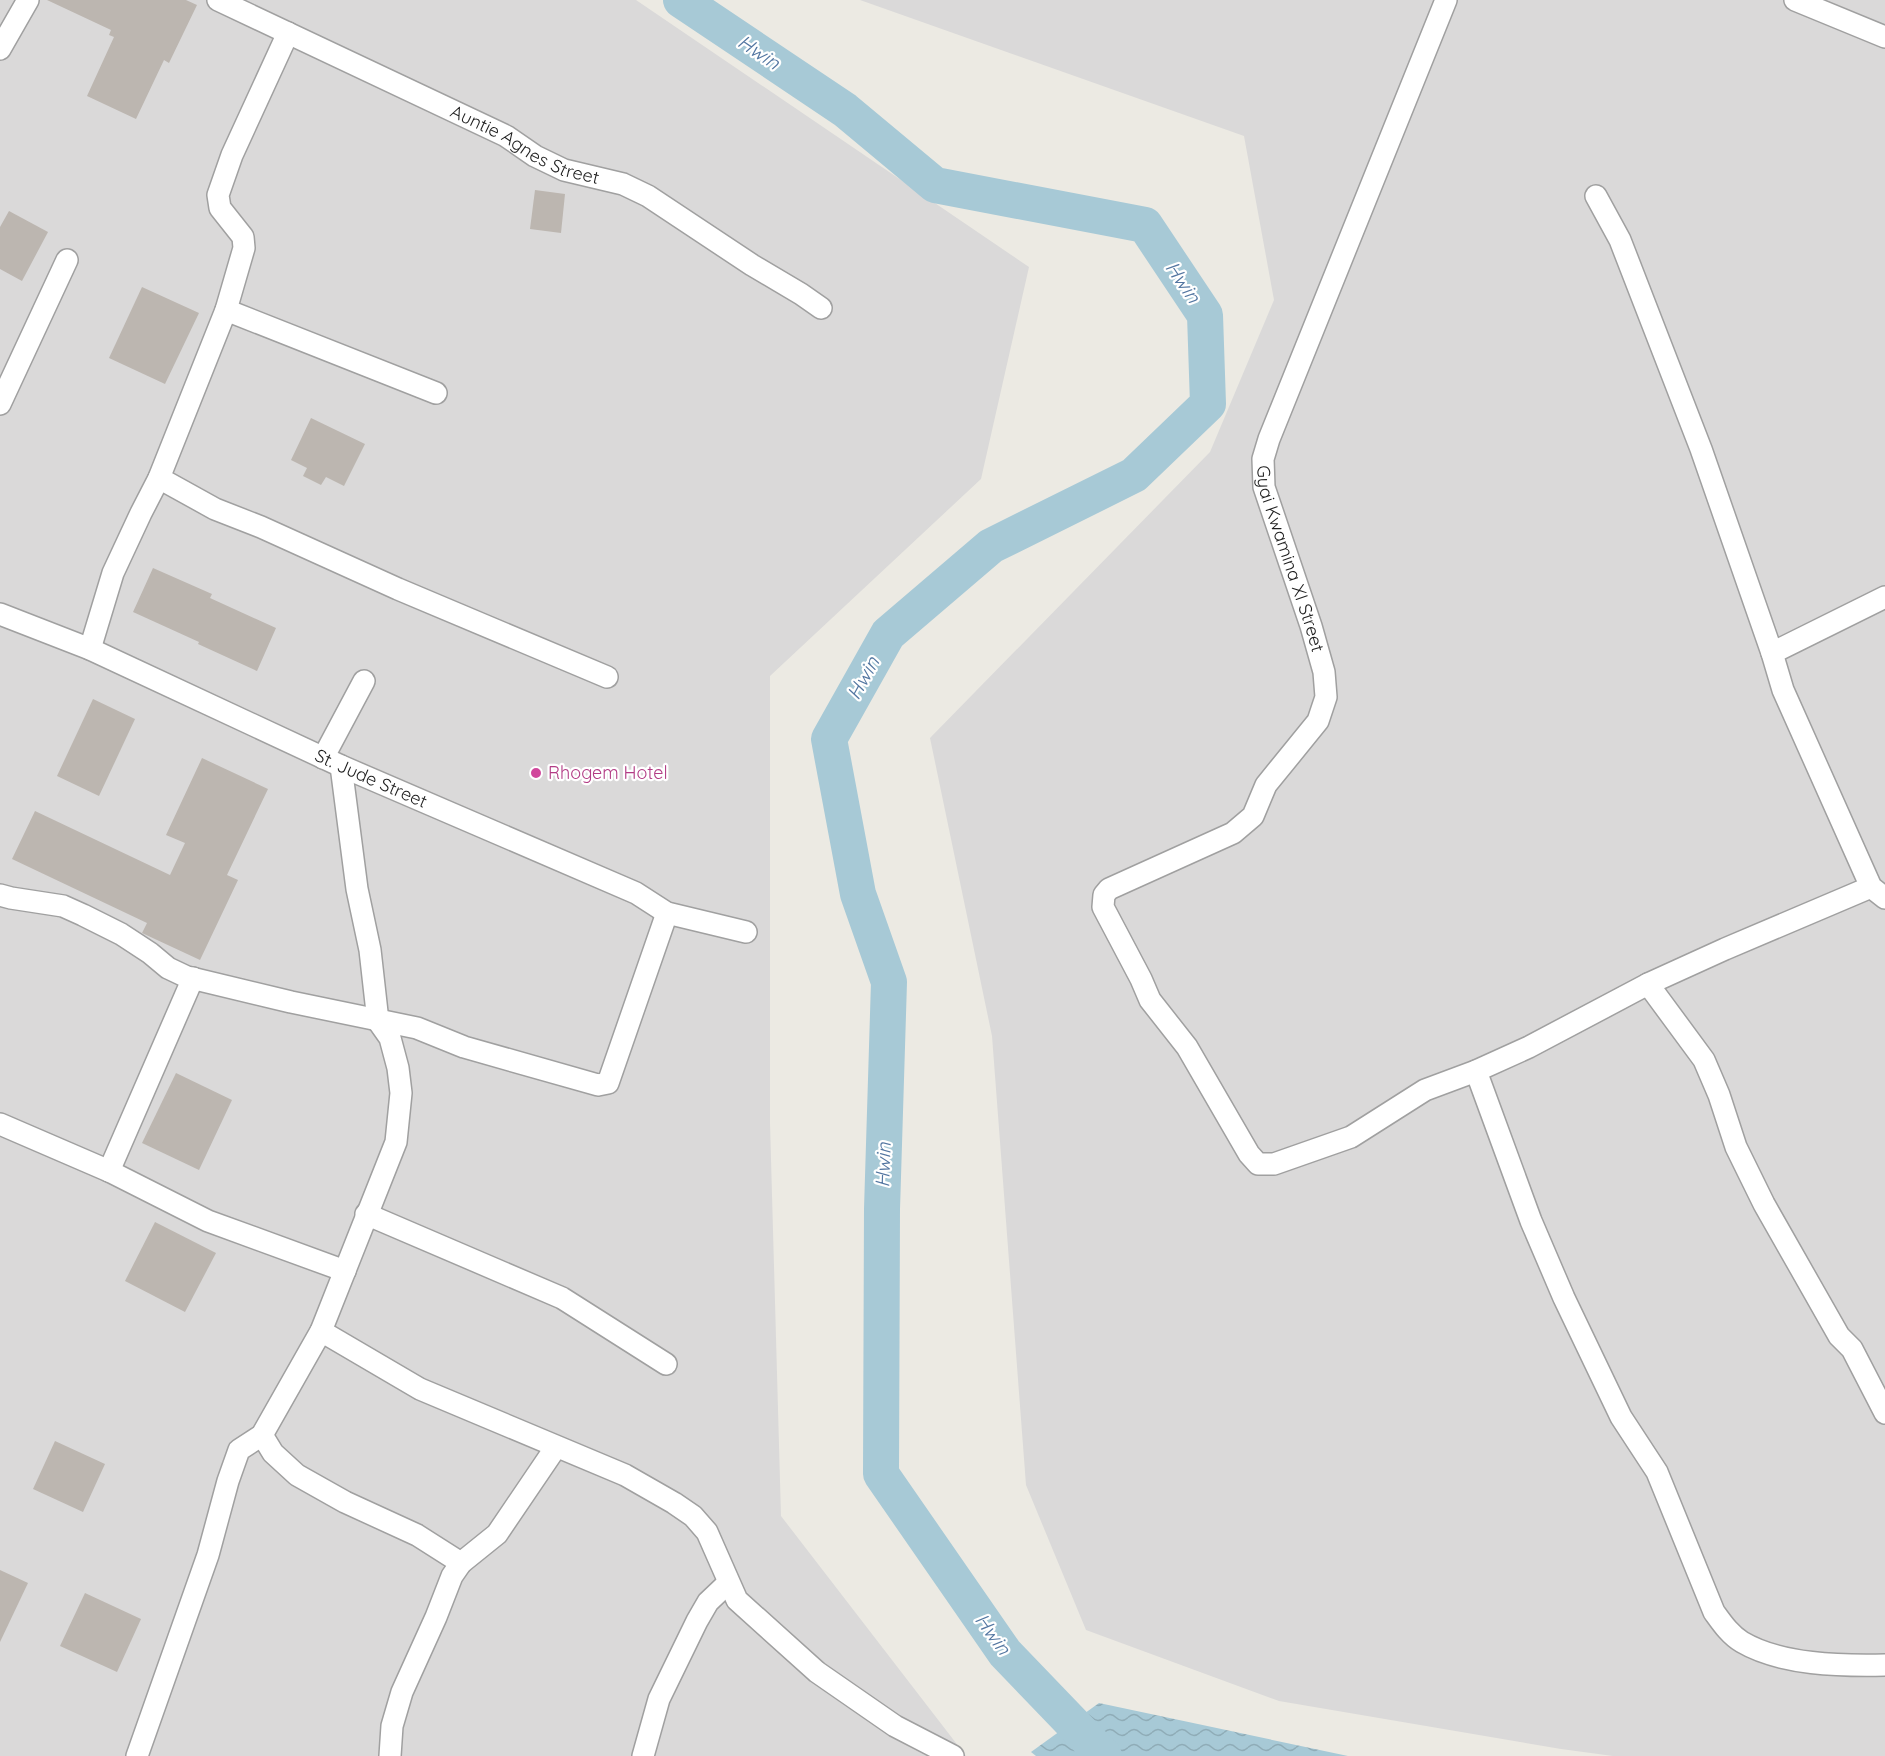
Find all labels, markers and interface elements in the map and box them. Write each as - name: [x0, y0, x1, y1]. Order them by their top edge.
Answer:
- water label: Hwin: [734, 29, 785, 75]
- street label: Auntie Agnes Street: [447, 99, 602, 189]
- water label: Hwin: [1160, 256, 1207, 308]
- street label: Gyai Kwamina XI Street: [1252, 465, 1330, 655]
- water label: Hwin: [841, 652, 885, 704]
- street label: St. Jude Street: [311, 743, 431, 813]
- place label: Rhogem Hotel: [548, 761, 668, 784]
- marker: Rhogem Hotel: [529, 766, 543, 780]
- water label: Hwin: [869, 1141, 896, 1188]
- water label: Hwin: [970, 1608, 1017, 1660]

